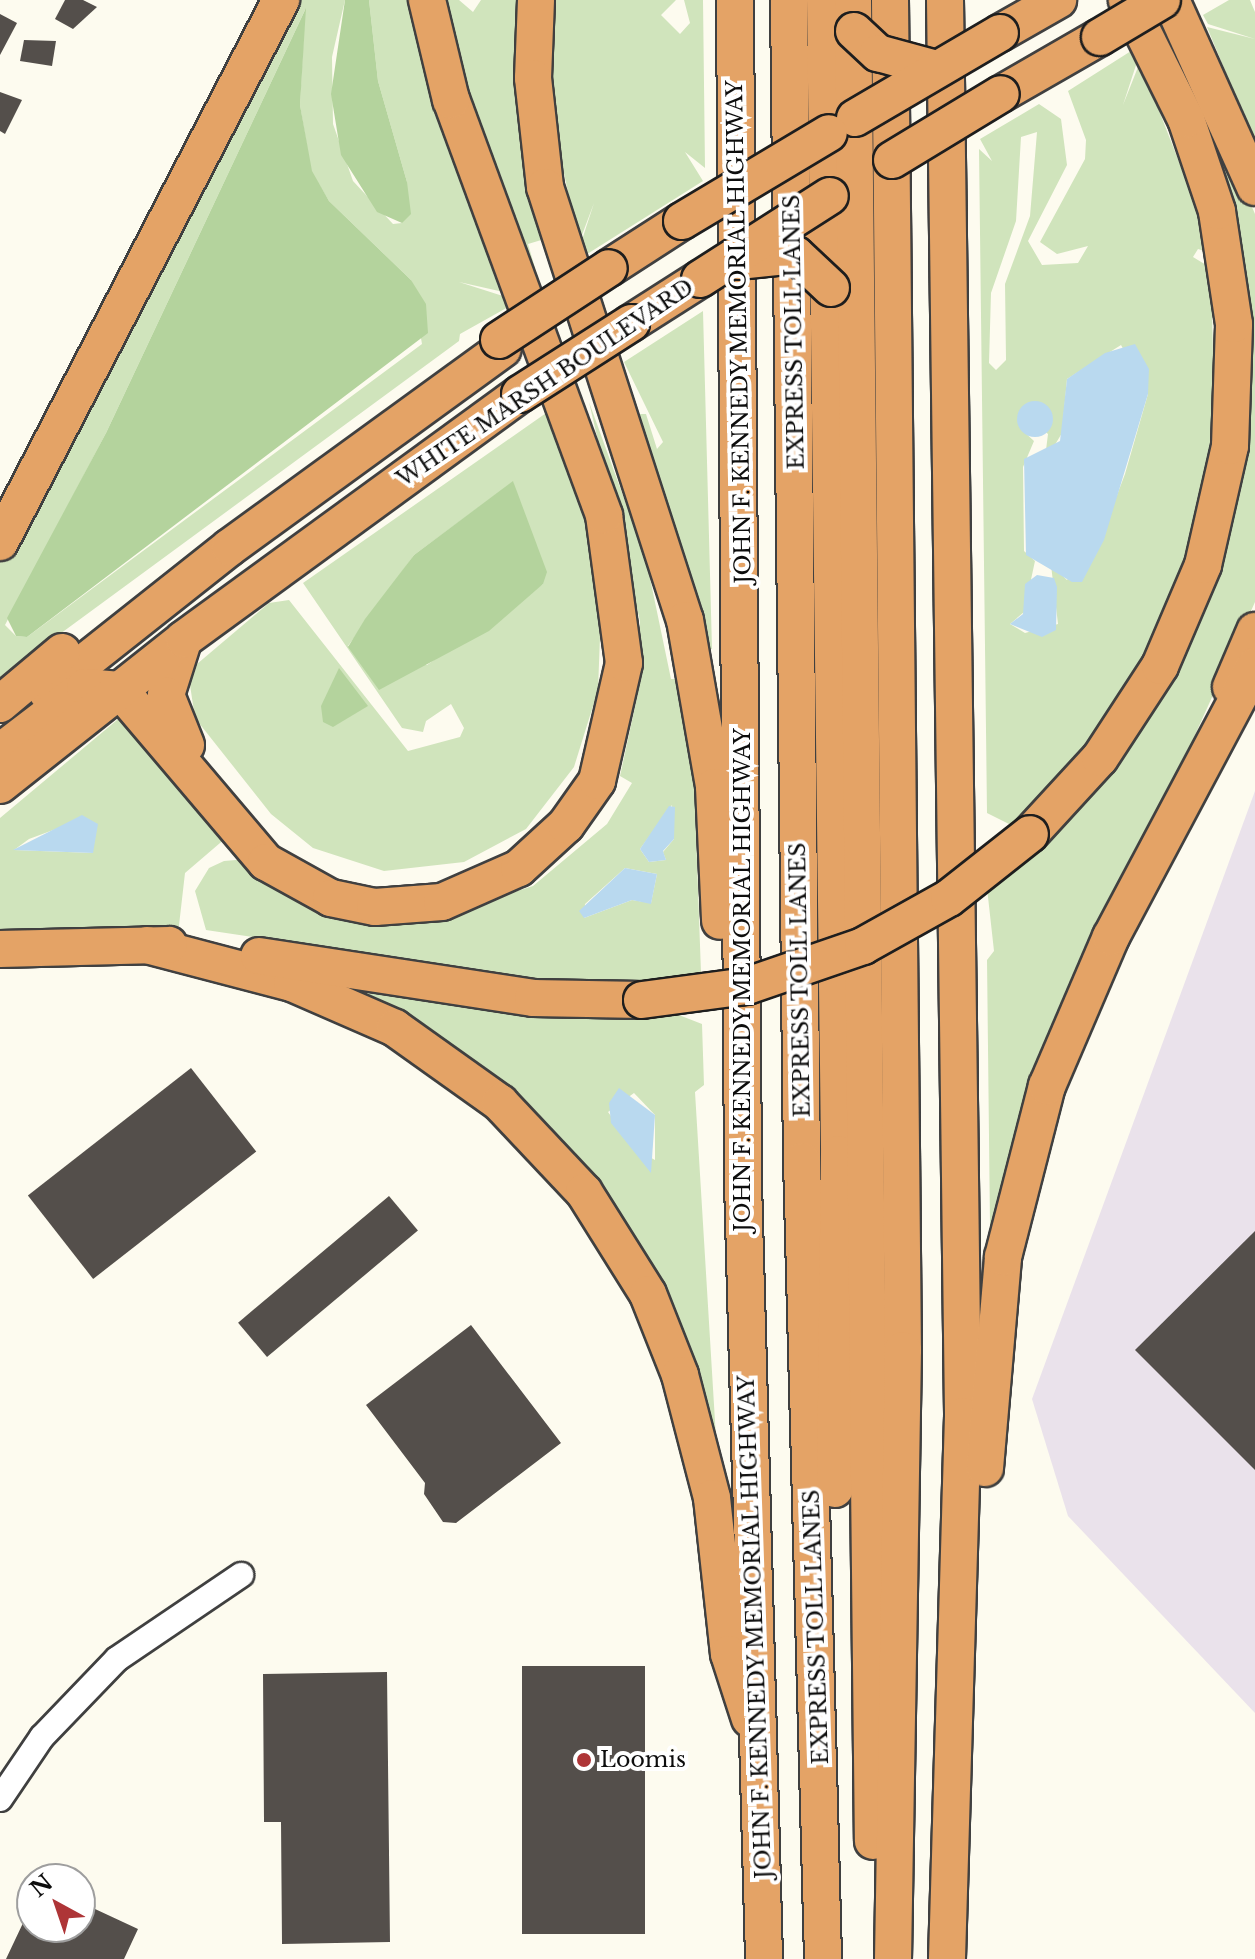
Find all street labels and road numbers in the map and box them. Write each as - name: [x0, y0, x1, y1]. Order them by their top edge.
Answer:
- street label: JOHN F. KENNEDY MEMORIAL HIGHWAY: [721, 79, 757, 585]
- street label: EXPRESS TOLL LANES: [778, 194, 810, 470]
- street label: WHITE MARSH BOULEVARD: [392, 274, 698, 492]
- street label: JOHN F. KENNEDY MEMORIAL HIGHWAY: [730, 727, 756, 1233]
- street label: EXPRESS TOLL LANES: [784, 842, 816, 1118]
- street label: JOHN F. KENNEDY MEMORIAL HIGHWAY: [733, 1374, 777, 1880]
- street label: EXPRESS TOLL LANES: [798, 1488, 834, 1766]

